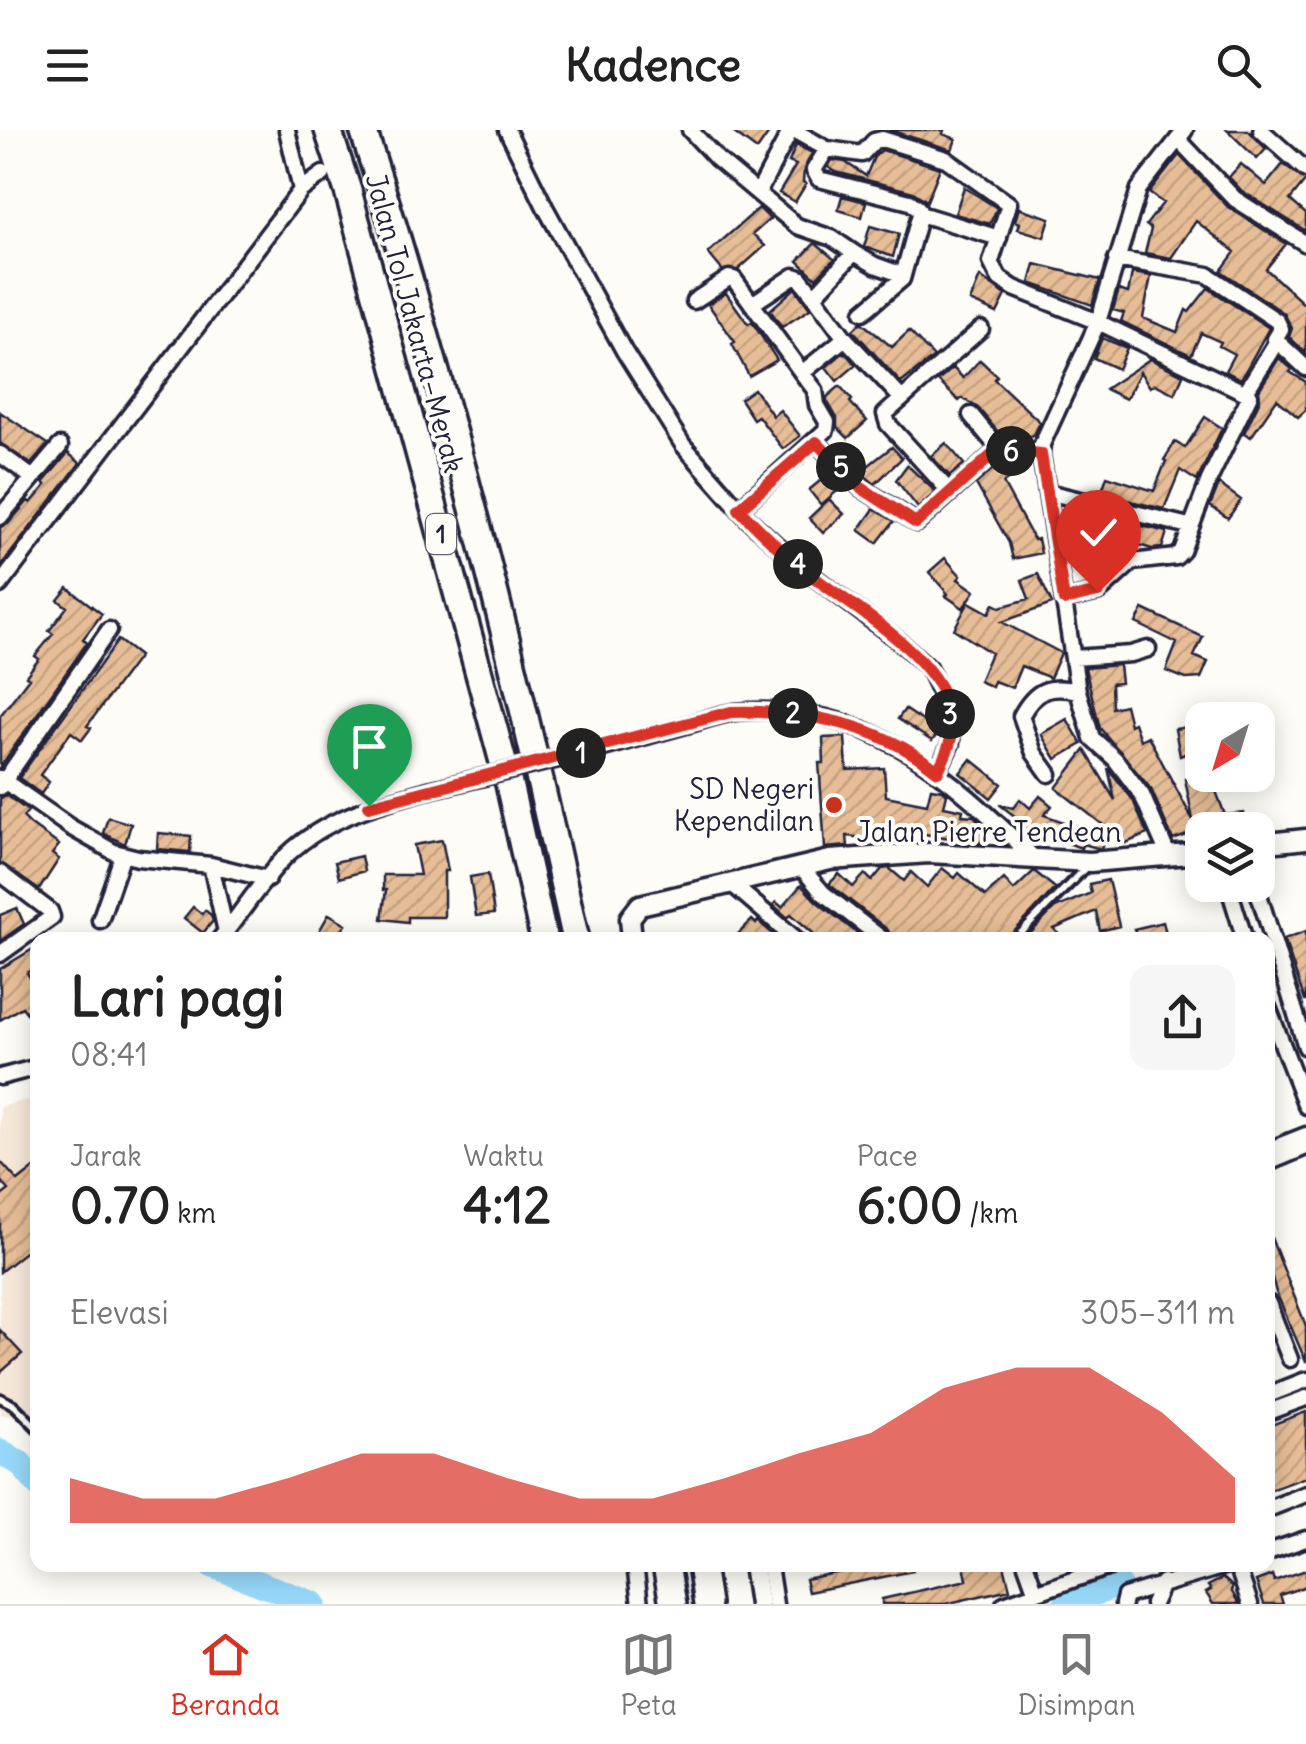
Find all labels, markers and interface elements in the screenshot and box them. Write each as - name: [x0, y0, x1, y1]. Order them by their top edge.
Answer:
- text: Kadence: [565, 37, 741, 93]
- icon: menu: [40, 38, 95, 93]
- icon: search: [1211, 38, 1266, 93]
- street label: Jalan Tol Jakarta–Merak: [358, 169, 472, 477]
- pin: 6: [986, 426, 1036, 476]
- text: 6: [1003, 433, 1019, 469]
- pin: 5: [816, 442, 866, 492]
- text: 5: [833, 449, 849, 485]
- pin: [1056, 490, 1141, 593]
- icon: check: [1071, 505, 1126, 560]
- road number: 1: [426, 514, 456, 554]
- pin: 4: [773, 539, 823, 589]
- text: 4: [790, 546, 806, 582]
- pin: 2: [768, 688, 818, 738]
- pin: 3: [925, 689, 975, 739]
- text: 2: [785, 695, 801, 731]
- text: 3: [942, 696, 958, 732]
- north arrow: [1185, 702, 1275, 792]
- map controls: [1185, 702, 1275, 902]
- pin: [327, 704, 412, 807]
- icon: arrive: [342, 719, 397, 774]
- pin: 1: [556, 728, 606, 778]
- text: 1: [575, 735, 587, 771]
- place label: SD Negeri Kependilan: [674, 771, 814, 839]
- marker: SD Negeri Kependilan: [823, 794, 845, 816]
- button: layers: [1185, 812, 1275, 902]
- street label: Jalan Pierre Tendean: [857, 814, 1121, 850]
- text: Lari pagi: [70, 962, 284, 1031]
- button: share: [1130, 965, 1235, 1070]
- text: 08:41: [70, 1034, 148, 1075]
- text: Jarak: [70, 1138, 142, 1174]
- text: Waktu: [463, 1138, 544, 1174]
- text: Pace: [857, 1138, 918, 1174]
- text: 0.70: [70, 1174, 171, 1237]
- text: 4:12: [463, 1174, 551, 1237]
- text: 6:00: [857, 1174, 963, 1237]
- text: km: [171, 1195, 216, 1231]
- text: /km: [963, 1195, 1018, 1231]
- text: Elevasi: [70, 1292, 169, 1333]
- text: 305–311 m: [1080, 1292, 1235, 1333]
- tab: Beranda: [170, 1627, 280, 1723]
- tab: Peta: [621, 1627, 677, 1723]
- tab: Disimpan: [1018, 1627, 1136, 1723]

